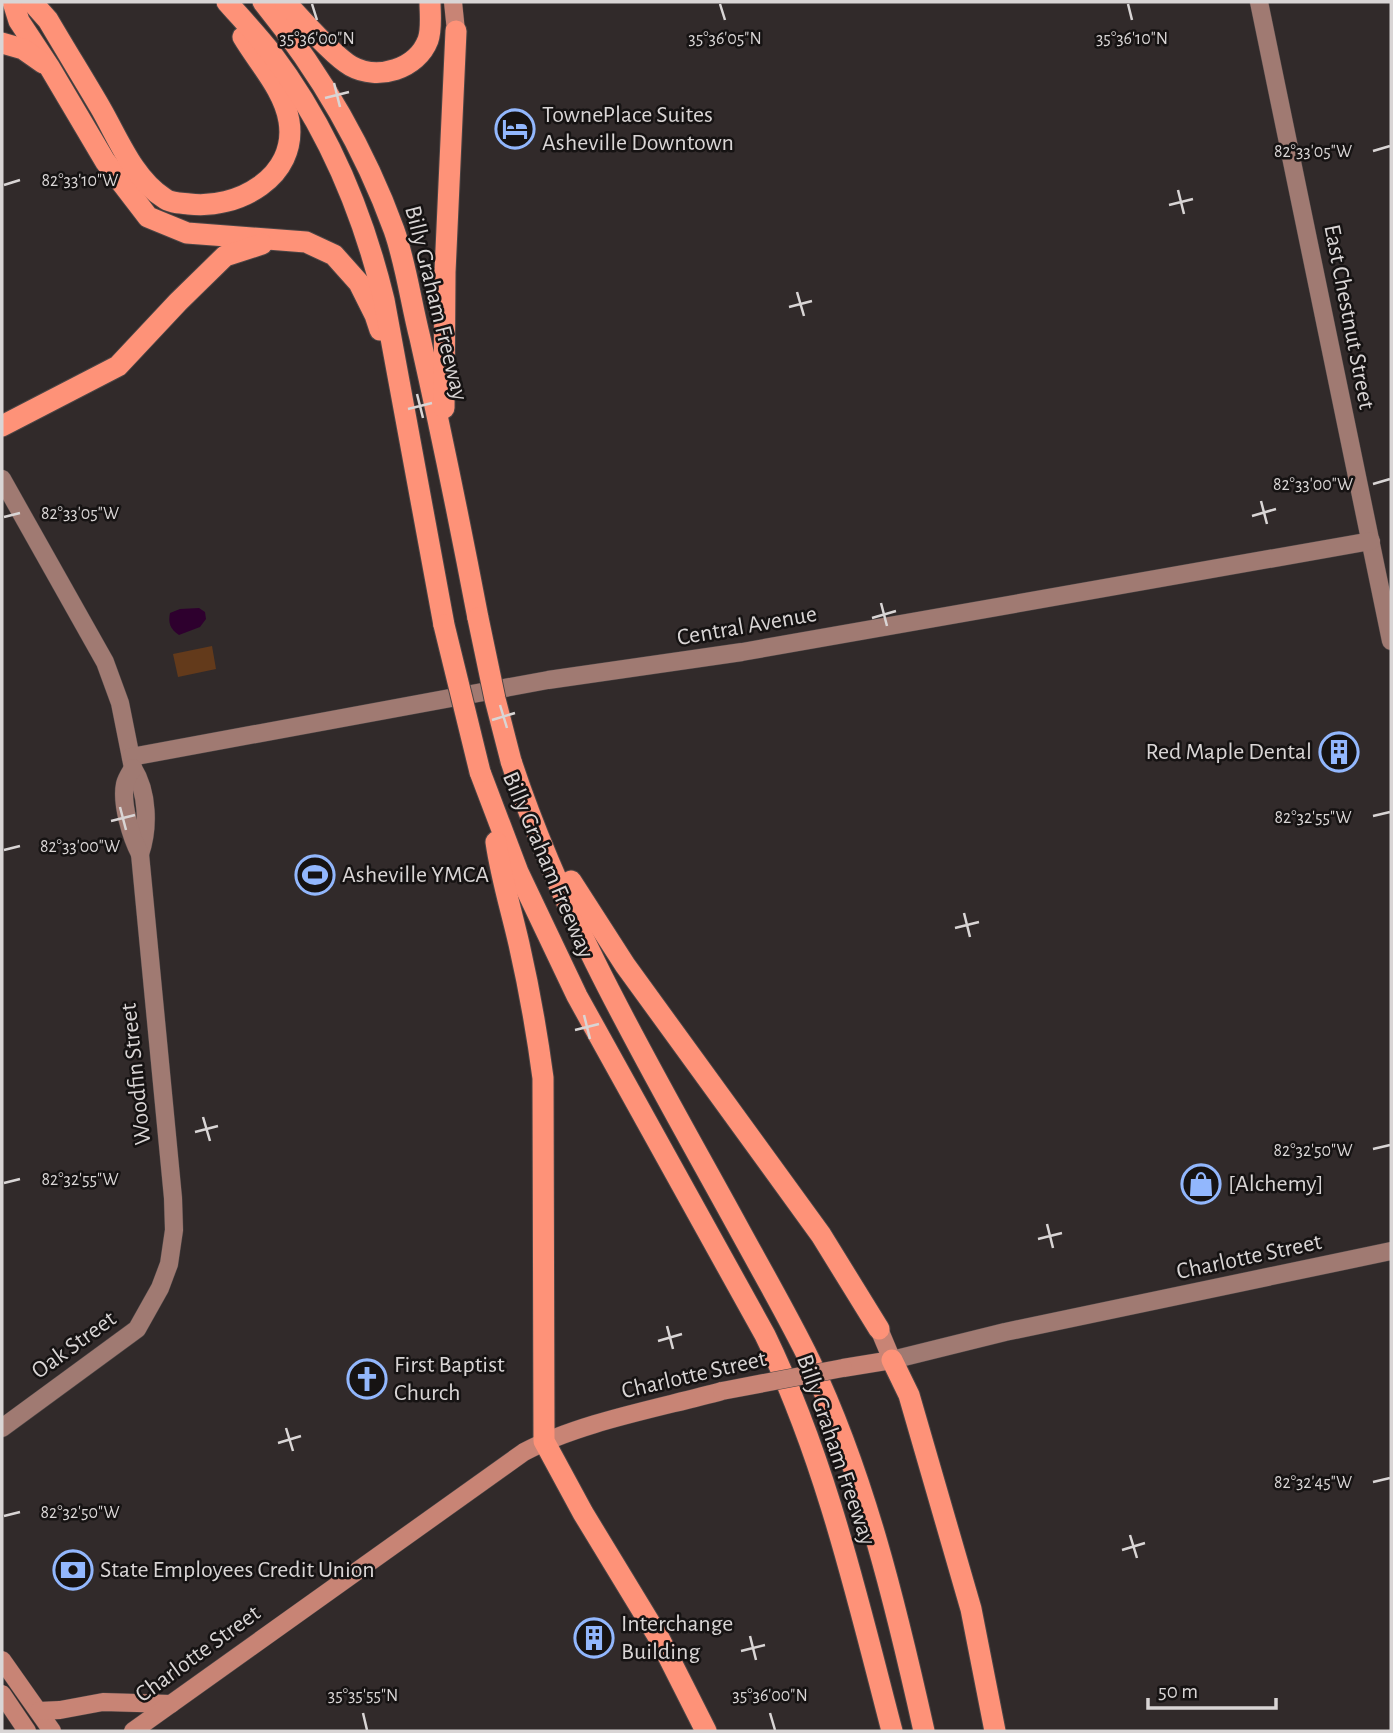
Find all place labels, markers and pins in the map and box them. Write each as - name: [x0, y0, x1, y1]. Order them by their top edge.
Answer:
- place label: TownePlace Suites Asheville Downtown: [542, 103, 734, 155]
- hotel icon: TownePlace Suites Asheville Downtown: [494, 108, 536, 150]
- building icon: Red Maple Dental: [1318, 731, 1360, 773]
- place label: Red Maple Dental: [1146, 740, 1312, 764]
- sports icon: Asheville YMCA: [294, 854, 336, 896]
- place label: Asheville YMCA: [342, 863, 489, 887]
- shop icon: [Alchemy]: [1180, 1163, 1222, 1205]
- place label: [Alchemy]: [1228, 1172, 1323, 1196]
- place label: First Baptist Church: [394, 1353, 505, 1405]
- church icon: First Baptist Church: [346, 1358, 388, 1400]
- bank icon: State Employees Credit Union: [52, 1549, 94, 1591]
- place label: State Employees Credit Union: [100, 1558, 375, 1582]
- place label: Interchange Building: [621, 1612, 733, 1664]
- building icon: Interchange Building: [573, 1617, 615, 1659]

